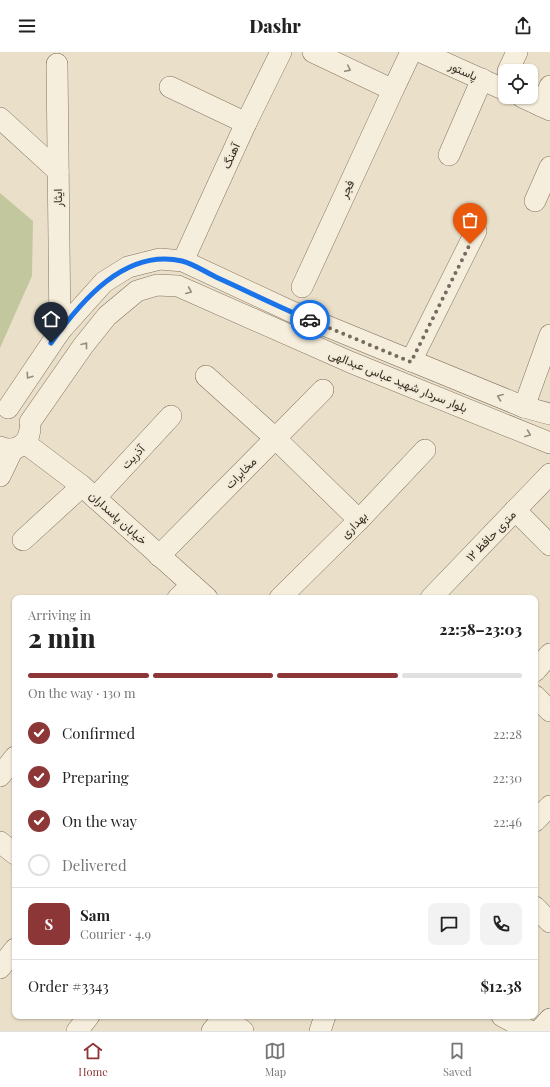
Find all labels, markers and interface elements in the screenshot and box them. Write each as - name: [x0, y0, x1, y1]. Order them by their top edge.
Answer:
- text: Dashr: [249, 14, 301, 38]
- icon: menu: [16, 15, 38, 37]
- icon: share: [512, 15, 534, 37]
- street label: پاستور: [445, 56, 481, 85]
- one-way arrow: [344, 64, 351, 72]
- map controls: [498, 64, 538, 104]
- button: locate: [498, 64, 538, 104]
- street label: آهنگ: [217, 139, 243, 171]
- street label: فجر: [335, 177, 358, 202]
- street label: ایثار: [49, 189, 66, 208]
- pin: [453, 203, 487, 244]
- icon: bag: [459, 209, 481, 231]
- one-way arrow: [185, 286, 193, 294]
- courier: [290, 300, 330, 340]
- pin: [34, 302, 68, 343]
- icon: home: [40, 308, 62, 330]
- icon: car: [299, 309, 321, 331]
- one-way arrow: [80, 342, 87, 349]
- street label: بلوار سردار شهید عباس عبدالهی: [326, 345, 470, 416]
- one-way arrow: [26, 372, 34, 379]
- one-way arrow: [496, 394, 504, 402]
- one-way arrow: [524, 429, 532, 437]
- street label: آذریت: [117, 440, 149, 473]
- street label: مخابرات: [221, 453, 260, 492]
- street label: خیابان پاسداران: [86, 487, 151, 548]
- street label: ۱۲ متری حافظ: [462, 506, 519, 565]
- street label: بهداری: [337, 508, 371, 542]
- text: Arriving in: [28, 606, 91, 623]
- text: 22:58–23:03: [439, 619, 522, 639]
- text: 2 min: [28, 620, 96, 655]
- text: On the way · 130 m: [28, 684, 136, 701]
- icon: check: [28, 722, 50, 744]
- text: Confirmed: [62, 723, 135, 743]
- text: 22:28: [493, 725, 522, 742]
- icon: check: [28, 766, 50, 788]
- text: Preparing: [62, 767, 129, 787]
- text: 22:30: [492, 769, 522, 786]
- icon: check: [28, 810, 50, 832]
- text: On the way: [62, 811, 137, 831]
- text: 22:46: [493, 813, 522, 830]
- text: Delivered: [62, 855, 127, 875]
- button: chat: [428, 903, 470, 945]
- button: phone: [480, 903, 522, 945]
- text: Sam: [80, 905, 110, 925]
- text: S: [45, 914, 53, 934]
- text: Courier · 4.9: [80, 925, 151, 942]
- text: Order #3343: [28, 976, 109, 996]
- text: $12.38: [480, 976, 522, 996]
- tab: Home: [78, 1040, 108, 1079]
- tab: Map: [264, 1040, 286, 1079]
- tab: Saved: [443, 1040, 472, 1079]

